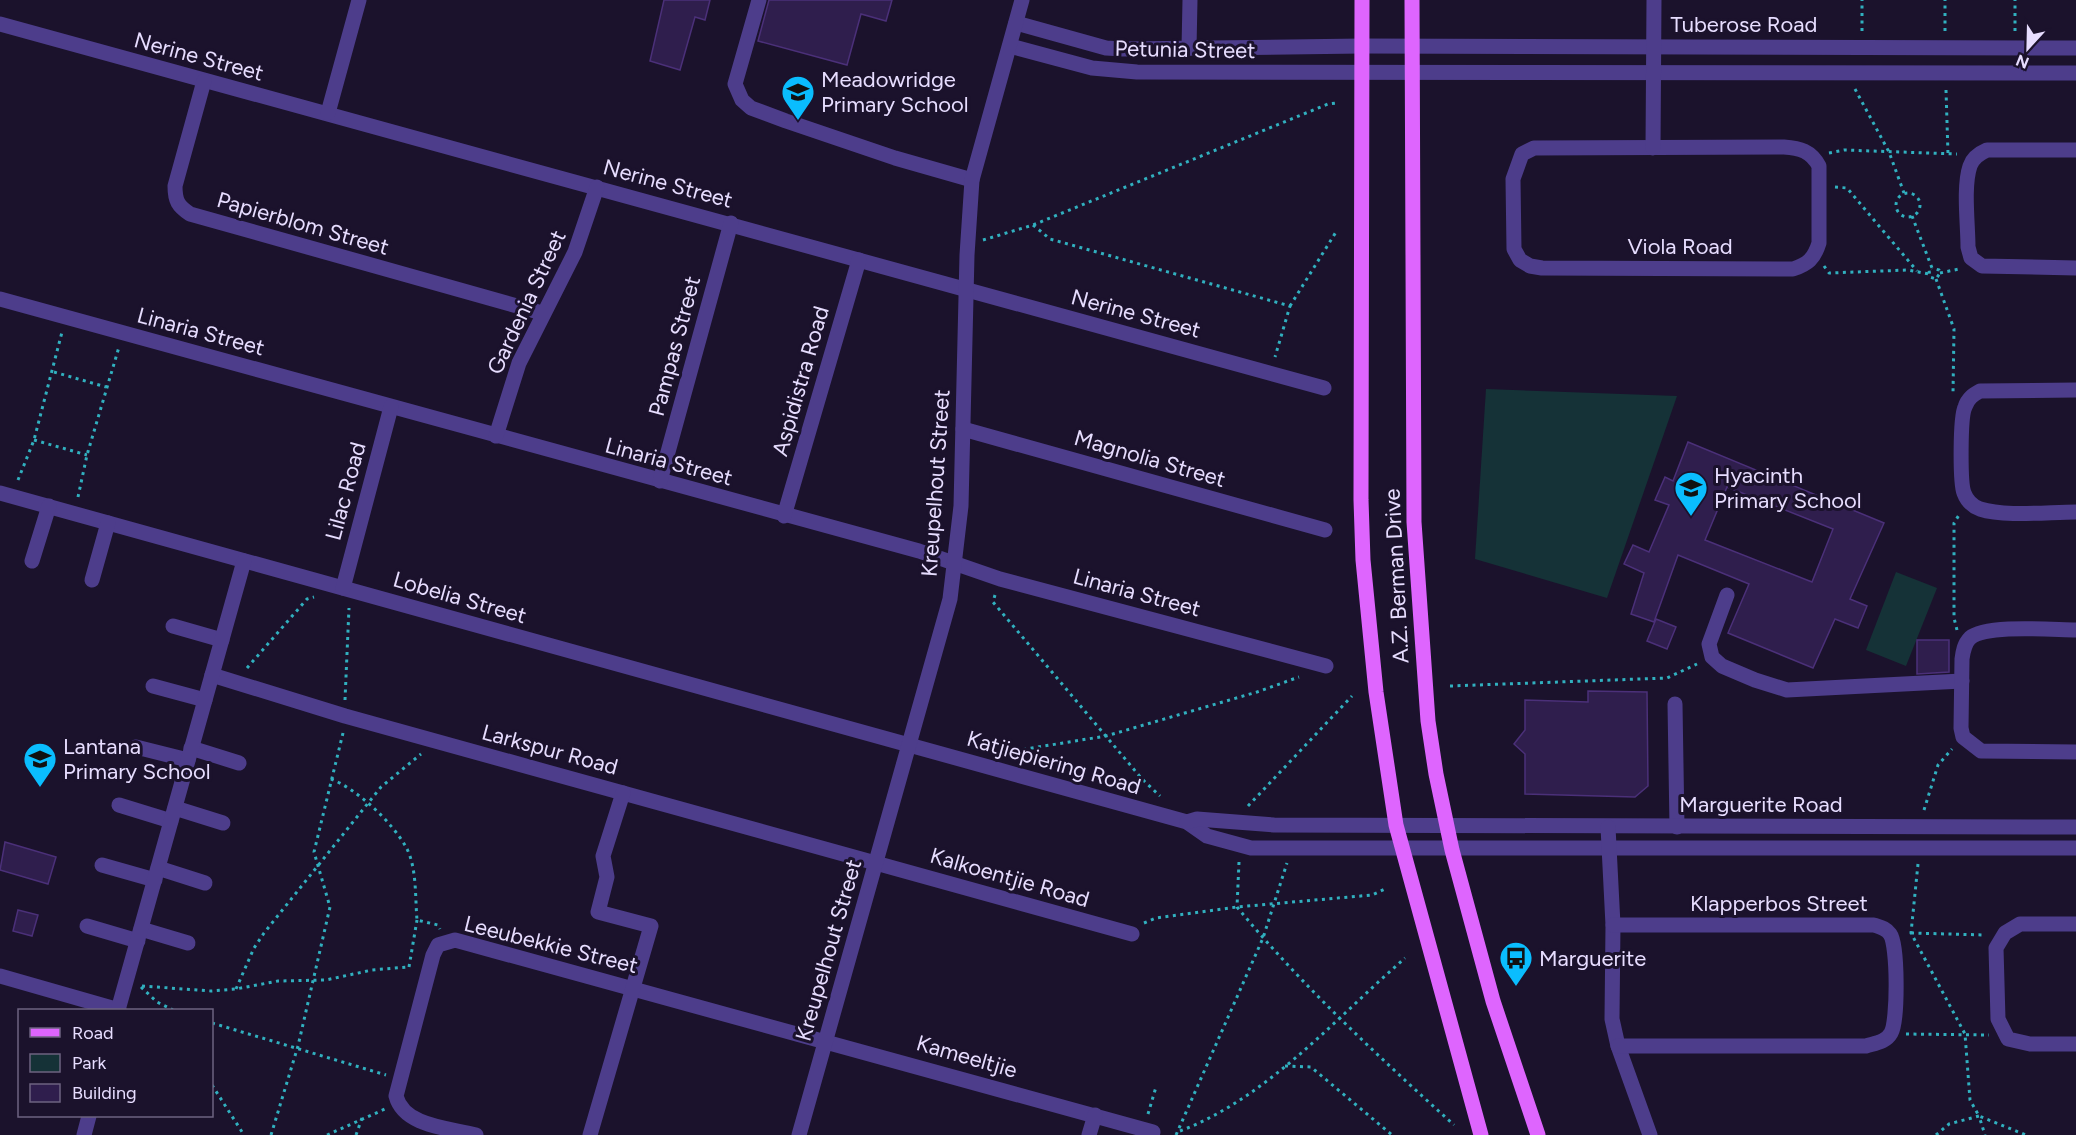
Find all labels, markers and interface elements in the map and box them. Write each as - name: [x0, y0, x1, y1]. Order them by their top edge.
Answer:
- street label: Tuberose Road: [1671, 11, 1817, 38]
- north arrow: [1998, 18, 2058, 78]
- street label: Nerine Street: [131, 26, 267, 87]
- street label: Petunia Street: [1114, 35, 1256, 64]
- text: N: [2013, 50, 2032, 73]
- place label: Meadowridge Primary School: [821, 66, 969, 118]
- school or university icon: Meadowridge Primary School: [780, 74, 816, 121]
- street label: Nerine Street: [600, 153, 736, 214]
- street label: Papierblom Street: [214, 186, 392, 261]
- street label: Gardenia Street: [481, 226, 572, 379]
- street label: Viola Road: [1627, 233, 1733, 260]
- street label: Pampas Street: [643, 273, 706, 419]
- street label: Nerine Street: [1068, 283, 1204, 344]
- street label: Linaria Street: [134, 302, 268, 361]
- street label: Aspidistra Road: [766, 303, 835, 459]
- street label: Kreupelhout Street: [915, 389, 956, 578]
- street label: Magnolia Street: [1071, 424, 1229, 493]
- street label: Linaria Street: [602, 432, 736, 491]
- street label: Lilac Road: [319, 439, 372, 543]
- place label: Hyacinth Primary School: [1714, 462, 1862, 514]
- school or university icon: Hyacinth Primary School: [1673, 470, 1709, 517]
- street label: A.Z. Berman Drive: [1378, 488, 1415, 664]
- street label: Linaria Street: [1070, 563, 1204, 622]
- street label: Lobelia Street: [390, 566, 530, 629]
- street label: Larkspur Road: [479, 718, 621, 781]
- street label: Katjiepiering Road: [964, 725, 1144, 800]
- place label: Lantana Primary School: [63, 733, 211, 785]
- school or university icon: Lantana Primary School: [22, 741, 58, 788]
- street label: Marguerite Road: [1679, 791, 1843, 818]
- street label: Kalkoentjie Road: [927, 842, 1093, 913]
- street label: Kreupelhout Street: [790, 856, 867, 1044]
- street label: Klapperbos Street: [1690, 890, 1868, 917]
- street label: Leeubekkie Street: [461, 910, 641, 979]
- bus stop icon: Marguerite: [1498, 940, 1534, 987]
- place label: Marguerite: [1539, 945, 1646, 972]
- legend: [18, 1009, 213, 1117]
- text: Road: [72, 1022, 113, 1044]
- street label: Kameeltjie: [913, 1029, 1020, 1084]
- text: Park: [72, 1052, 107, 1074]
- text: Building: [72, 1082, 137, 1104]

